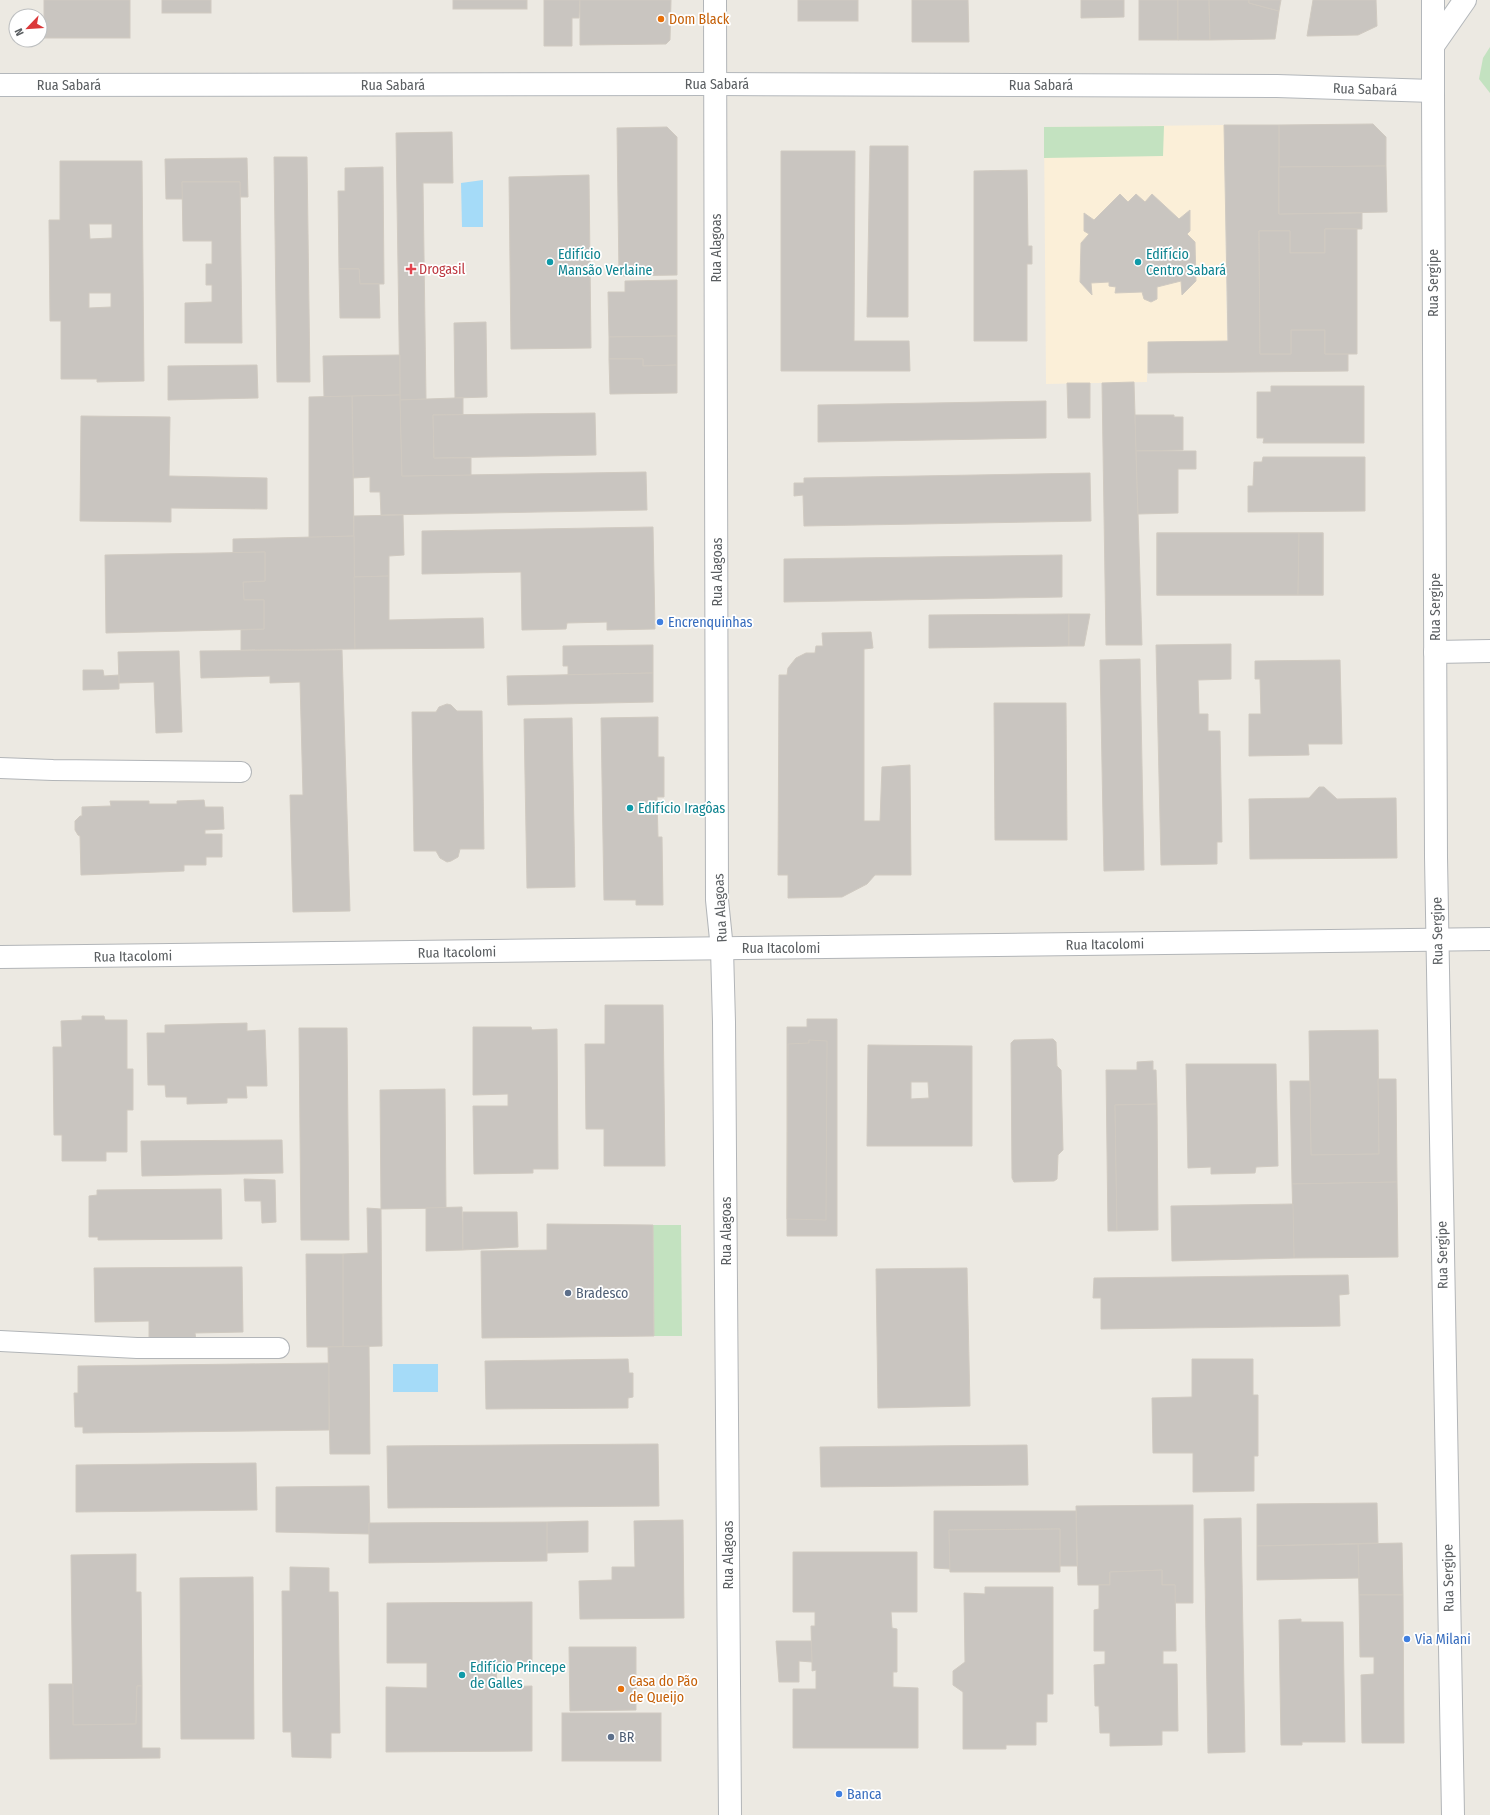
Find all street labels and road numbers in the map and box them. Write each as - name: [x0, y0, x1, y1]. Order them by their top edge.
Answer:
- street label: Rua Sabará: [685, 76, 749, 93]
- street label: Rua Sabará: [37, 77, 101, 94]
- street label: Rua Sabará: [361, 77, 425, 94]
- street label: Rua Sabará: [1009, 77, 1073, 94]
- street label: Rua Sabará: [1333, 80, 1398, 99]
- street label: Rua Alagoas: [708, 213, 725, 283]
- street label: Rua Sergipe: [1425, 249, 1442, 317]
- street label: Rua Alagoas: [709, 537, 726, 607]
- street label: Rua Sergipe: [1427, 573, 1444, 641]
- street label: Rua Alagoas: [710, 873, 731, 943]
- street label: Rua Sergipe: [1428, 897, 1447, 965]
- street label: Rua Itacolomi: [1066, 935, 1144, 954]
- street label: Rua Itacolomi: [742, 940, 820, 957]
- street label: Rua Itacolomi: [418, 943, 496, 962]
- street label: Rua Itacolomi: [94, 947, 172, 966]
- street label: Rua Alagoas: [718, 1196, 735, 1266]
- street label: Rua Sergipe: [1433, 1221, 1452, 1289]
- street label: Rua Alagoas: [720, 1520, 737, 1590]
- street label: Rua Sergipe: [1439, 1544, 1458, 1612]

